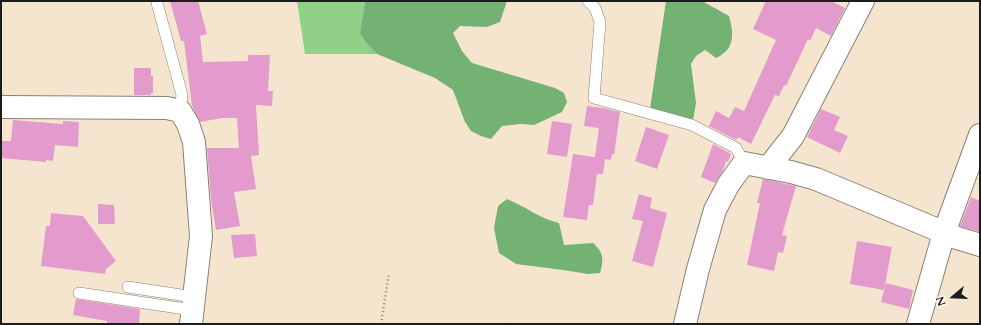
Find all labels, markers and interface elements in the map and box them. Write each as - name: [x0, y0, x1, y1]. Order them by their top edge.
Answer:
- north arrow: [933, 277, 973, 317]
- text: N: [933, 294, 950, 308]

